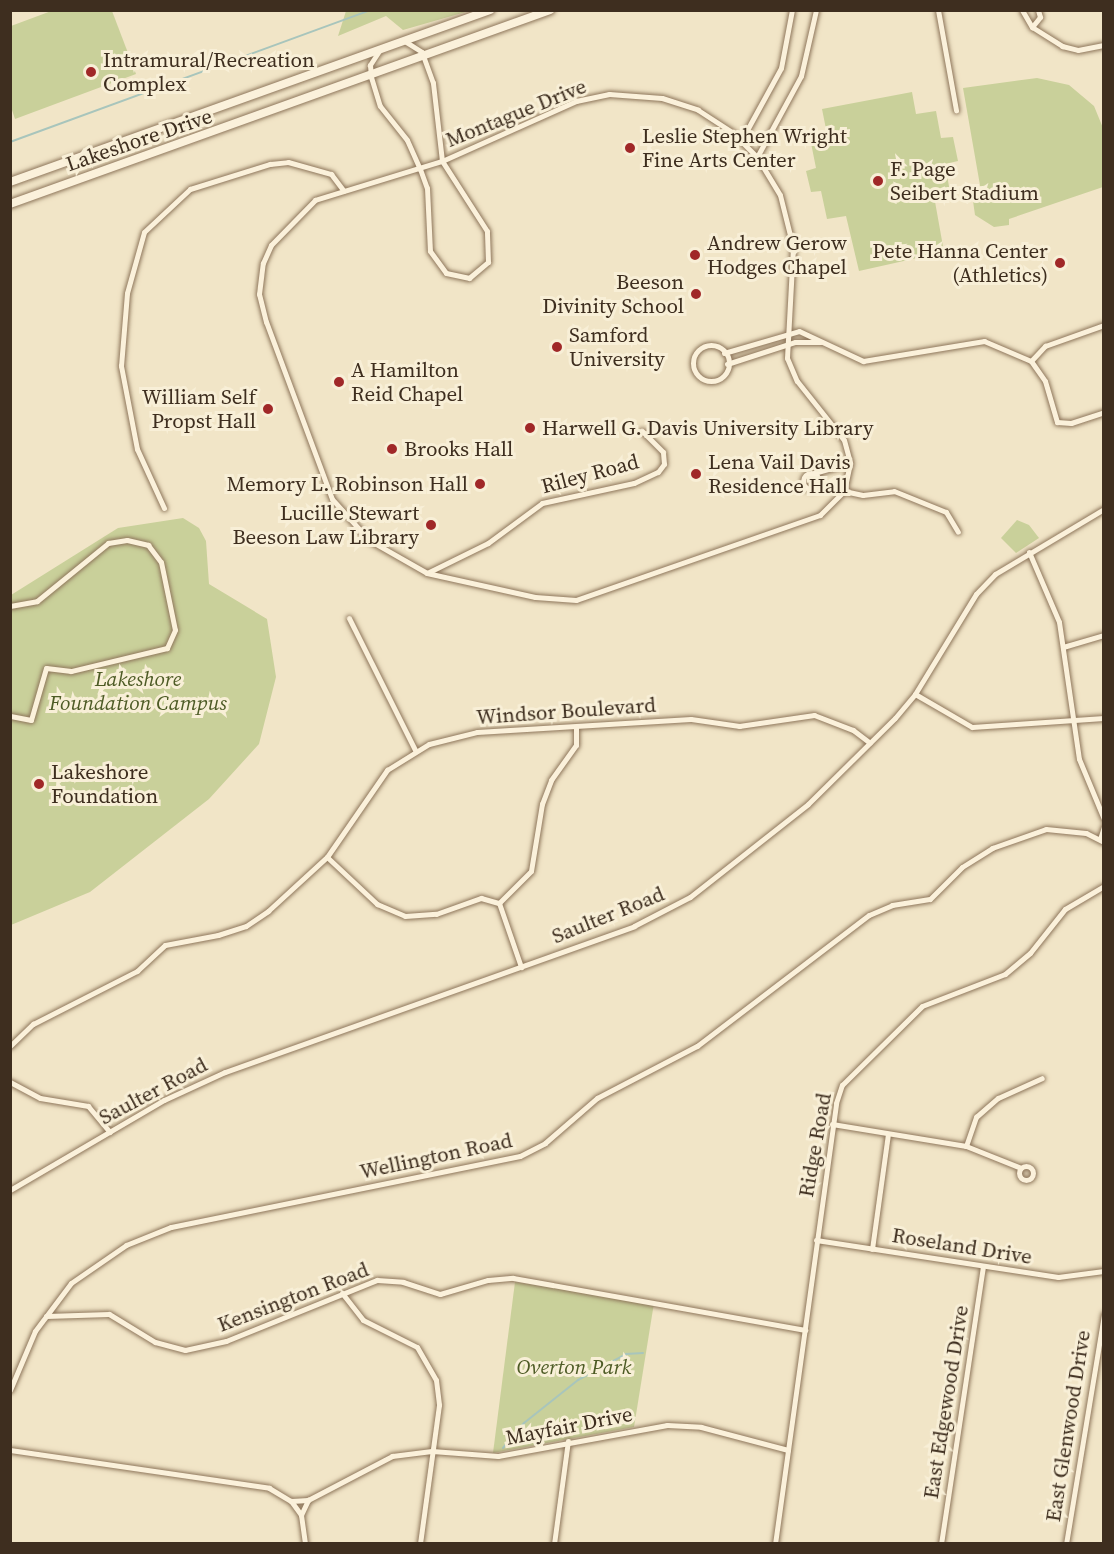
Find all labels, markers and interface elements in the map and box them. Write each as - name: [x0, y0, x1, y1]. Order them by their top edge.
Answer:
- place label: Intramural/Recreation Complex: [103, 47, 315, 97]
- marker: Intramural/Recreation Complex: [84, 65, 98, 79]
- street label: Montague Drive: [442, 73, 590, 153]
- street label: Lakeshore Drive: [63, 103, 215, 177]
- place label: Leslie Stephen Wright Fine Arts Center: [642, 123, 847, 173]
- marker: Leslie Stephen Wright Fine Arts Center: [623, 141, 637, 155]
- place label: F. Page Seibert Stadium: [890, 156, 1039, 206]
- marker: F. Page Seibert Stadium: [871, 174, 885, 188]
- place label: Andrew Gerow Hodges Chapel: [707, 230, 847, 280]
- place label: Pete Hanna Center (Athletics): [872, 238, 1048, 288]
- marker: Andrew Gerow Hodges Chapel: [688, 248, 702, 262]
- marker: Pete Hanna Center (Athletics): [1053, 256, 1067, 270]
- place label: Beeson Divinity School: [542, 269, 684, 319]
- marker: Beeson Divinity School: [689, 287, 703, 301]
- place label: Samford University: [569, 322, 665, 372]
- marker: Samford University: [550, 340, 564, 354]
- place label: A Hamilton Reid Chapel: [351, 357, 463, 407]
- marker: A Hamilton Reid Chapel: [332, 375, 346, 389]
- place label: William Self Propst Hall: [142, 384, 256, 434]
- marker: William Self Propst Hall: [261, 402, 275, 416]
- place label: Harwell G. Davis University Library: [542, 415, 873, 441]
- marker: Harwell G. Davis University Library: [523, 421, 537, 435]
- place label: Brooks Hall: [404, 436, 513, 462]
- marker: Brooks Hall: [385, 442, 399, 456]
- street label: Riley Road: [538, 449, 642, 499]
- place label: Lena Vail Davis Residence Hall: [708, 449, 851, 499]
- marker: Lena Vail Davis Residence Hall: [689, 467, 703, 481]
- place label: Memory L. Robinson Hall: [226, 471, 468, 497]
- marker: Memory L. Robinson Hall: [473, 477, 487, 491]
- place label: Lucille Stewart Beeson Law Library: [232, 500, 419, 550]
- marker: Lucille Stewart Beeson Law Library: [424, 518, 438, 532]
- park label: Lakeshore Foundation Campus: [49, 666, 227, 716]
- street label: Windsor Boulevard: [475, 692, 657, 730]
- place label: Lakeshore Foundation: [51, 759, 158, 809]
- marker: Lakeshore Foundation: [32, 777, 46, 791]
- street label: Saulter Road: [548, 881, 668, 949]
- street label: Saulter Road: [95, 1052, 211, 1130]
- street label: Ridge Road: [793, 1091, 837, 1199]
- street label: Wellington Road: [358, 1128, 514, 1184]
- street label: Roseland Drive: [890, 1222, 1034, 1270]
- street label: Kensington Road: [214, 1257, 372, 1337]
- street label: East Edgewood Drive: [918, 1303, 974, 1501]
- street label: East Glenwood Drive: [1040, 1328, 1096, 1524]
- park label: Overton Park: [517, 1354, 631, 1380]
- street label: Mayfair Drive: [504, 1401, 634, 1451]

